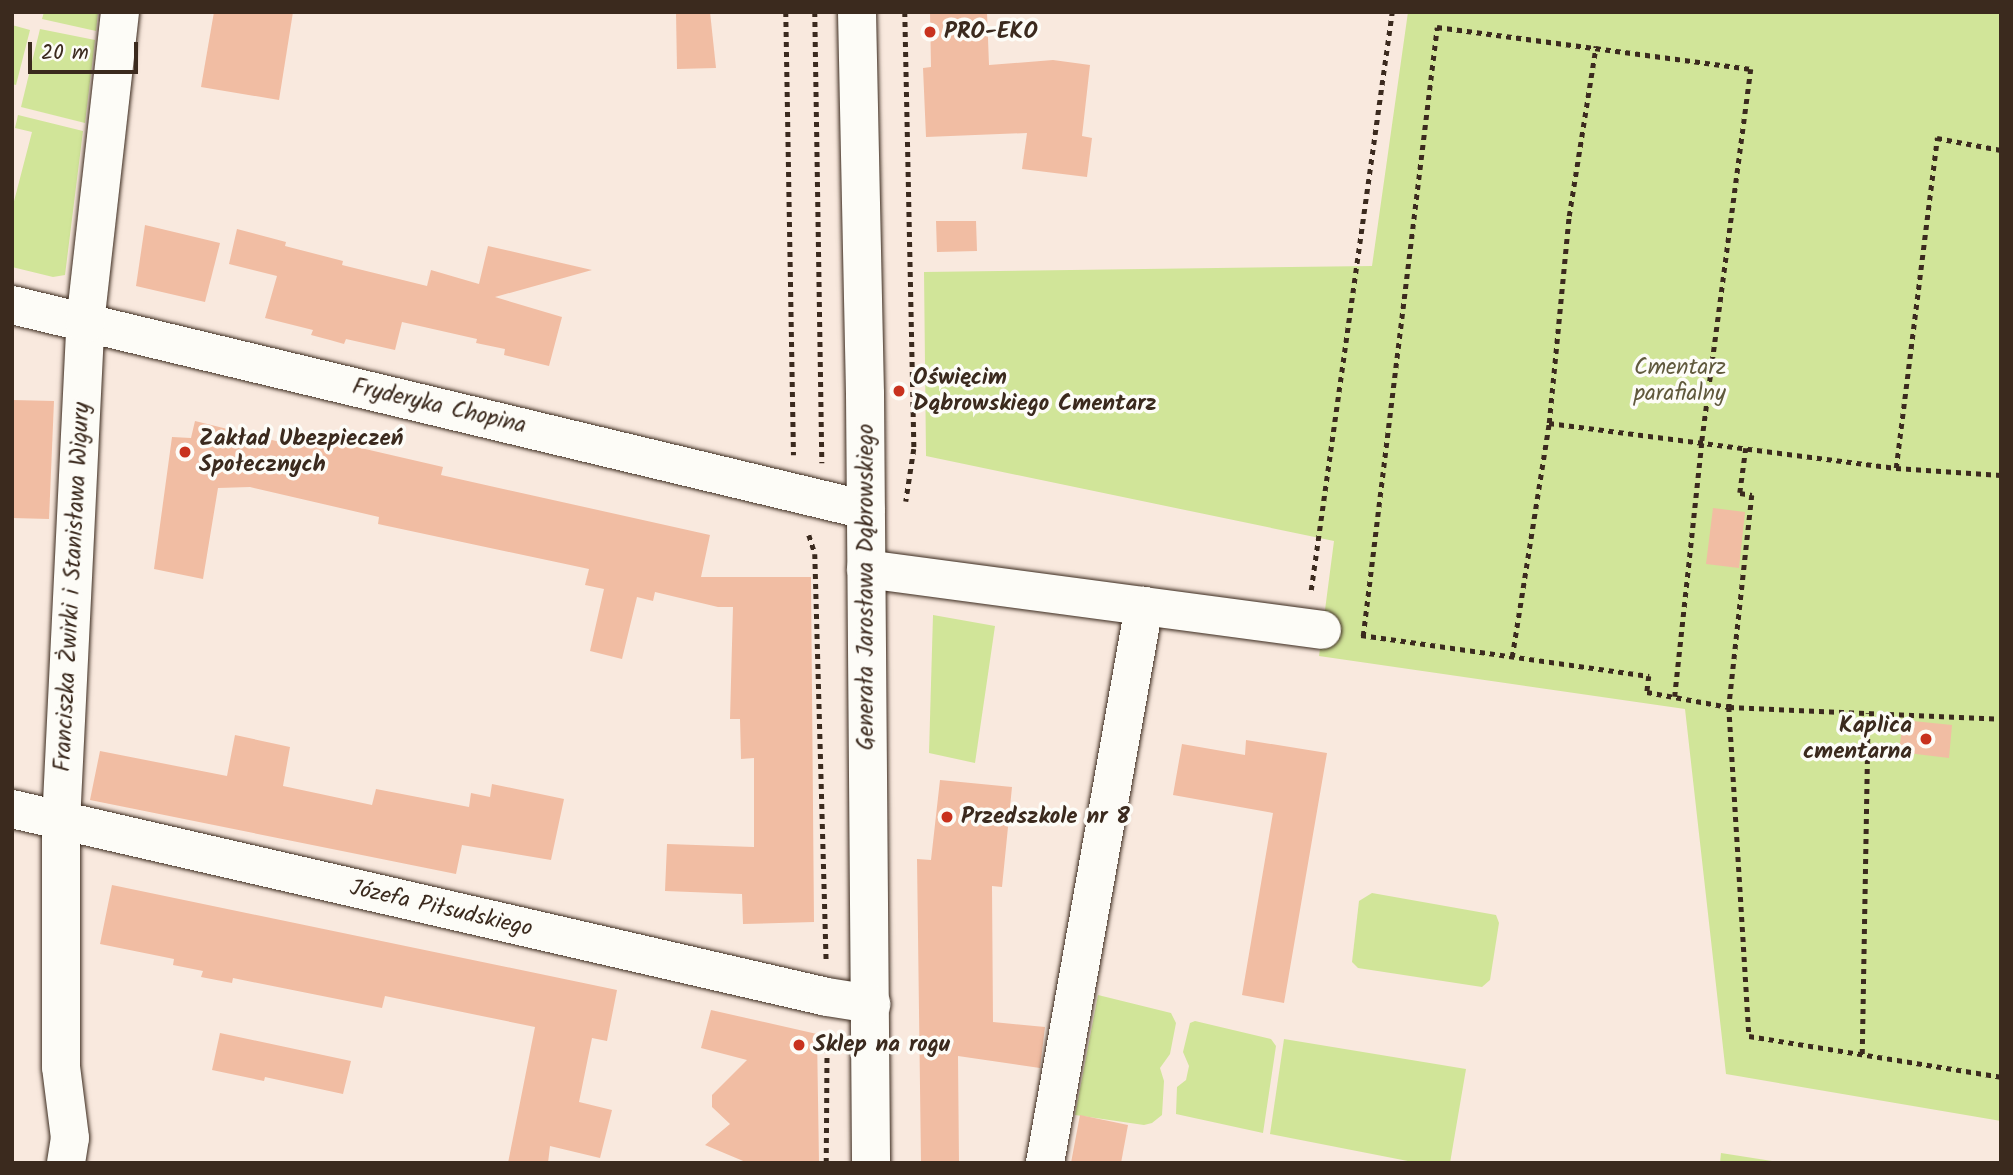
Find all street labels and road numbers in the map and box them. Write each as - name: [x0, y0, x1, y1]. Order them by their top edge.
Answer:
- street label: Fryderyka Chopina: [349, 374, 529, 440]
- street label: Franciszka Żwirki i Stanisława Wigury: [50, 402, 96, 772]
- street label: Generała Jarosława Dąbrowskiego: [853, 424, 881, 750]
- street label: Józefa Piłsudskiego: [347, 875, 535, 943]

